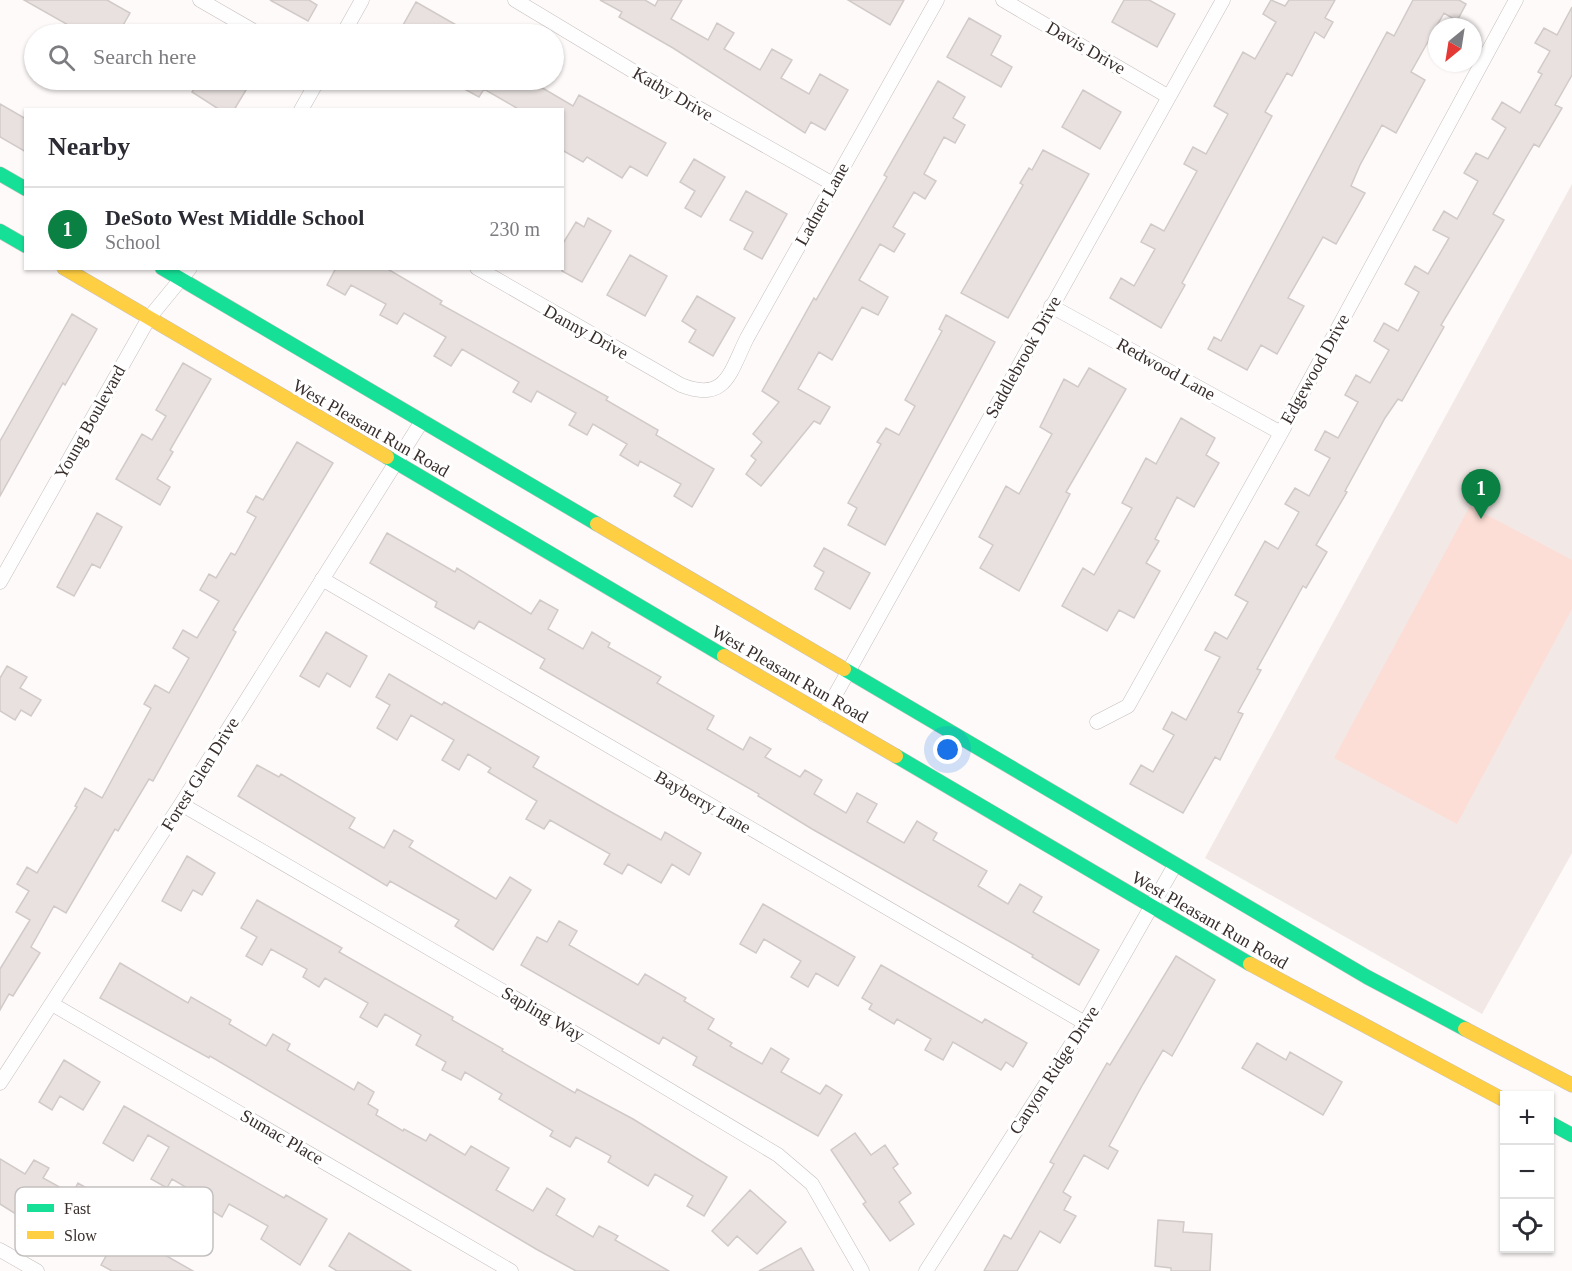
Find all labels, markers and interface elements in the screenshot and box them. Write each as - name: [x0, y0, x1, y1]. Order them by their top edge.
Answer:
- street label: Davis Drive: [1043, 17, 1129, 79]
- north arrow: [1428, 18, 1482, 72]
- search box: [24, 24, 564, 90]
- icon: search: [45, 41, 78, 74]
- text: Search here: [93, 44, 196, 69]
- street label: Kathy Drive: [629, 63, 717, 125]
- text: Nearby: [48, 132, 130, 161]
- street label: Ladner Lane: [791, 159, 853, 249]
- text: DeSoto West Middle School: [105, 205, 364, 230]
- text: 1: [63, 218, 73, 240]
- text: 230 m: [489, 218, 540, 240]
- text: School: [105, 231, 161, 253]
- street label: Saddlebrook Drive: [981, 292, 1065, 422]
- street label: Danny Drive: [540, 301, 632, 363]
- street label: Edgewood Drive: [1277, 311, 1353, 427]
- street label: Redwood Lane: [1113, 334, 1219, 404]
- street label: Young Boulevard: [51, 362, 129, 482]
- street label: West Pleasant Run Road: [289, 375, 453, 481]
- pin: 1: [1462, 470, 1500, 519]
- street label: West Pleasant Run Road: [708, 621, 872, 727]
- street label: Forest Glen Drive: [157, 714, 243, 834]
- your location: [933, 735, 962, 764]
- street label: Bayberry Lane: [651, 766, 755, 838]
- street label: West Pleasant Run Road: [1128, 867, 1292, 973]
- street label: Sapling Way: [498, 982, 588, 1046]
- street label: Canyon Ridge Drive: [1005, 1002, 1103, 1138]
- map controls: [1500, 1091, 1554, 1253]
- button: +: [1500, 1091, 1554, 1145]
- street label: Sumac Place: [237, 1105, 327, 1169]
- button: −: [1500, 1145, 1554, 1199]
- legend: [15, 1187, 213, 1256]
- button: locate: [1500, 1199, 1554, 1253]
- text: Fast: [64, 1200, 91, 1217]
- text: Slow: [64, 1227, 97, 1244]

